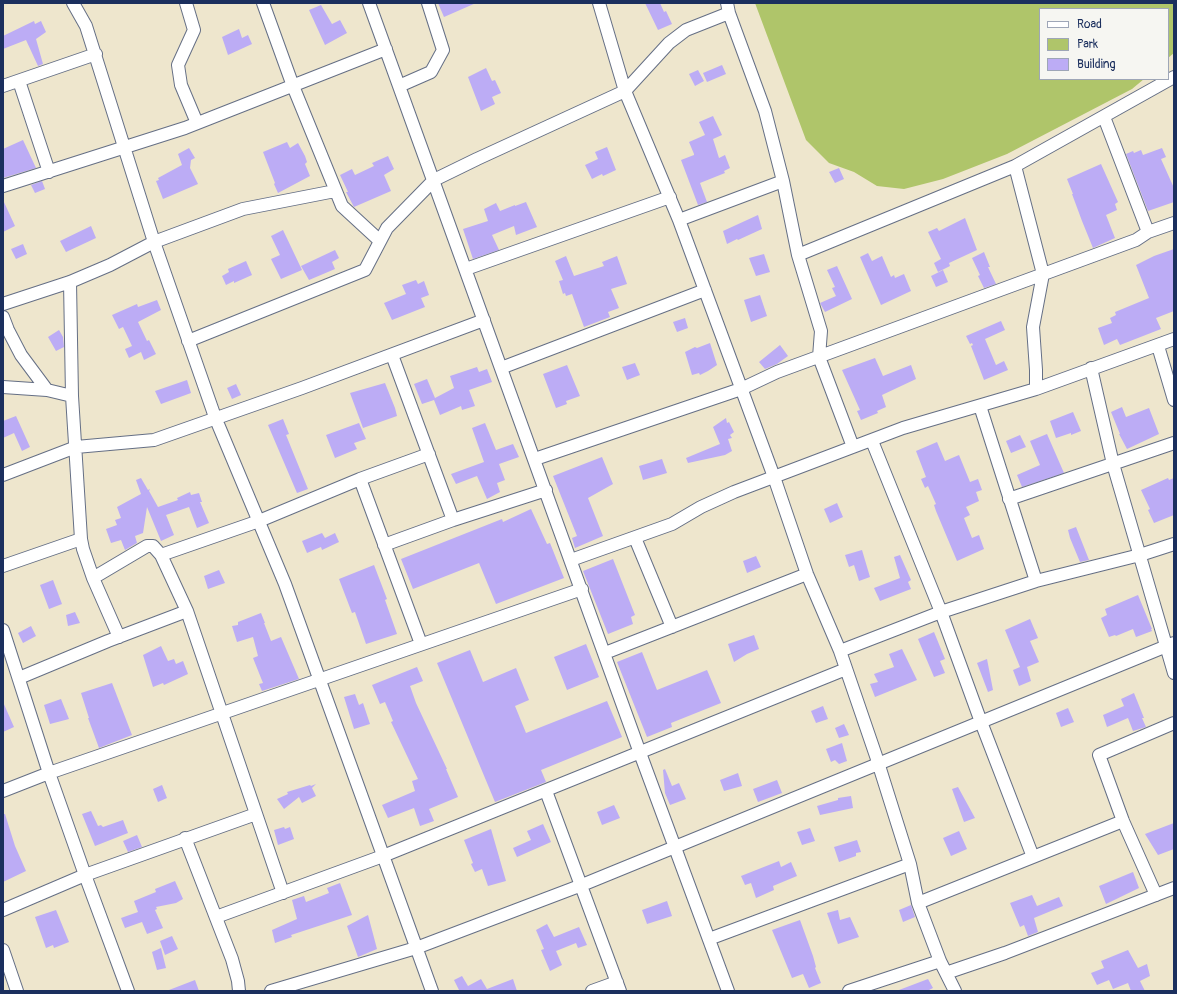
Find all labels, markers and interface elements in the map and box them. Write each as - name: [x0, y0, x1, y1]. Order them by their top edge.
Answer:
- legend: [1039, 8, 1169, 80]
- text: Road: [1077, 17, 1102, 32]
- text: Park: [1077, 37, 1098, 52]
- text: Building: [1077, 57, 1116, 72]

